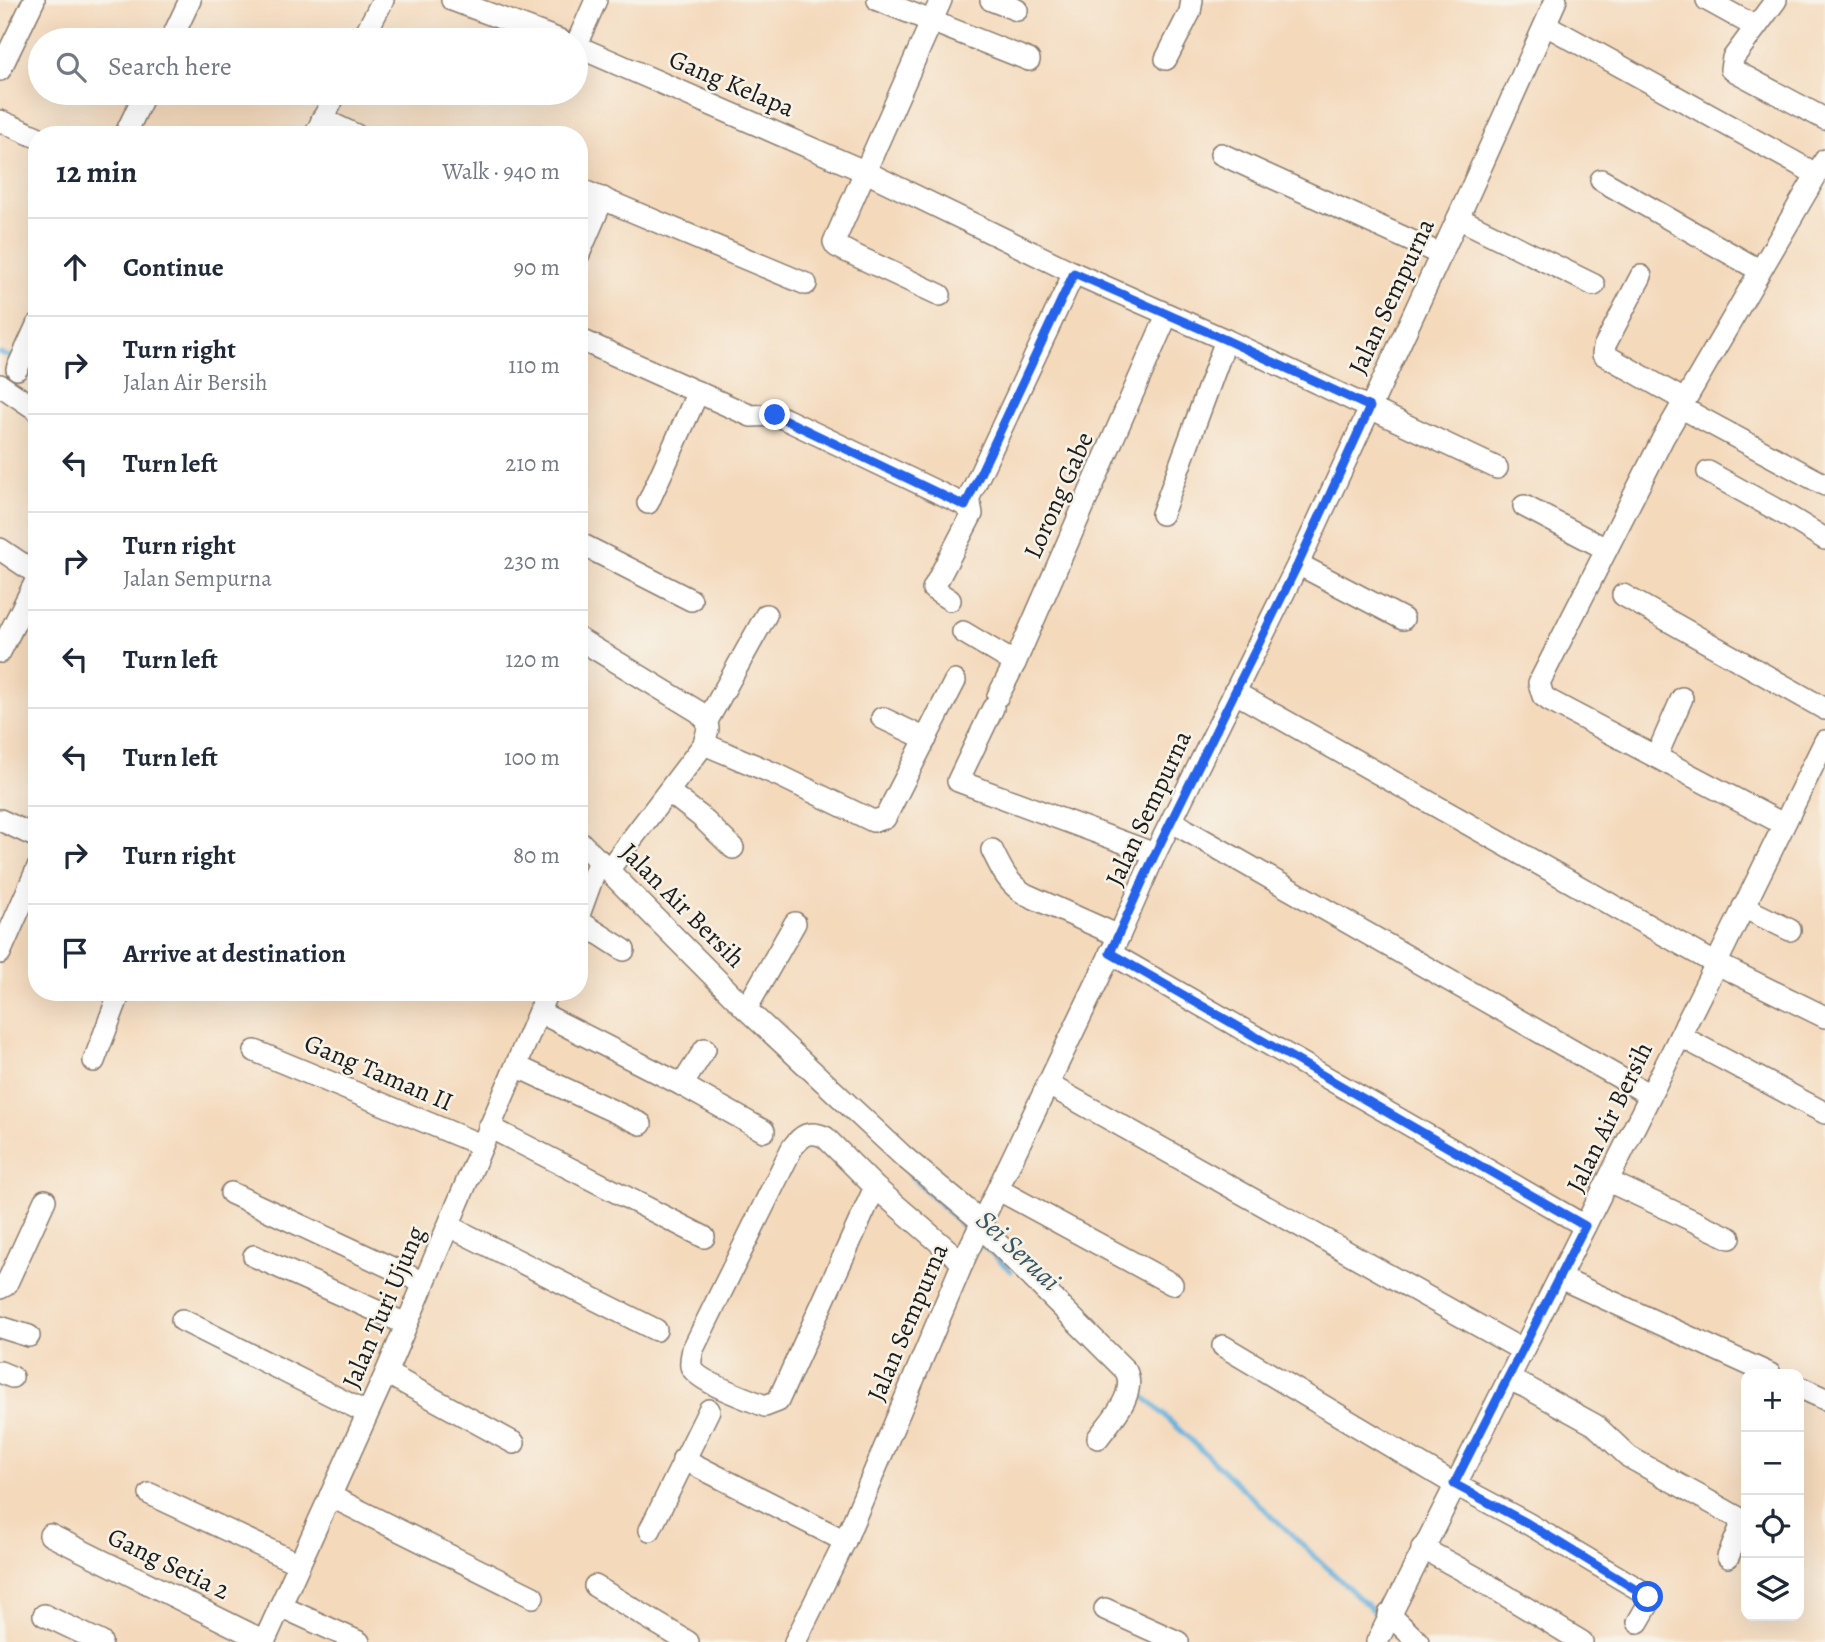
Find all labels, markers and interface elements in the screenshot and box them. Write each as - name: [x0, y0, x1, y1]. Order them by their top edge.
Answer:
- search box: [28, 28, 588, 105]
- street label: Gang Kelapa: [664, 41, 800, 126]
- icon: search: [52, 48, 90, 86]
- text: Search here: [108, 49, 232, 84]
- text: 12 min: [56, 152, 137, 192]
- text: Walk · 940 m: [442, 156, 560, 187]
- street label: Jalan Sempurna: [1340, 213, 1443, 380]
- icon: ahead: [56, 248, 94, 286]
- text: Continue: [123, 250, 224, 285]
- text: 90 m: [514, 252, 560, 283]
- text: Turn right: [123, 332, 236, 367]
- icon: right: [56, 346, 94, 384]
- text: 110 m: [508, 350, 560, 381]
- text: Jalan Air Bersih: [123, 367, 268, 398]
- route end: [759, 399, 790, 430]
- street label: Lorong Gabe: [1015, 426, 1102, 564]
- icon: left: [56, 444, 94, 482]
- text: Turn left: [123, 446, 218, 481]
- text: 210 m: [505, 448, 560, 479]
- text: Turn right: [123, 528, 236, 563]
- icon: right: [56, 542, 94, 580]
- text: 230 m: [504, 546, 560, 577]
- text: Jalan Sempurna: [123, 563, 272, 594]
- icon: left: [56, 640, 94, 678]
- text: Turn left: [123, 642, 218, 677]
- text: 120 m: [505, 644, 560, 675]
- street label: Jalan Sempurna: [1097, 725, 1200, 892]
- icon: left: [56, 738, 94, 776]
- text: Turn left: [123, 740, 218, 775]
- text: 100 m: [504, 742, 560, 773]
- street label: Jalan Air Bersih: [613, 835, 753, 976]
- icon: right: [56, 836, 94, 874]
- text: Turn right: [123, 838, 236, 873]
- text: 80 m: [513, 840, 560, 871]
- icon: arrive: [56, 934, 94, 972]
- text: Arrive at destination: [123, 936, 346, 971]
- street label: Gang Taman II: [299, 1025, 459, 1120]
- street label: Jalan Air Bersih: [1558, 1036, 1661, 1198]
- water label: Sei Seruai: [968, 1202, 1069, 1300]
- street label: Jalan Turi Ujung: [334, 1221, 433, 1394]
- street label: Jalan Sempurna: [858, 1238, 956, 1407]
- map controls: [1741, 1369, 1804, 1621]
- button: +: [1741, 1369, 1804, 1432]
- button: −: [1741, 1432, 1804, 1495]
- button: locate: [1741, 1495, 1804, 1558]
- street label: Gang Setia 2: [102, 1519, 236, 1608]
- button: layers: [1741, 1558, 1804, 1621]
- route start: [1632, 1581, 1663, 1612]

